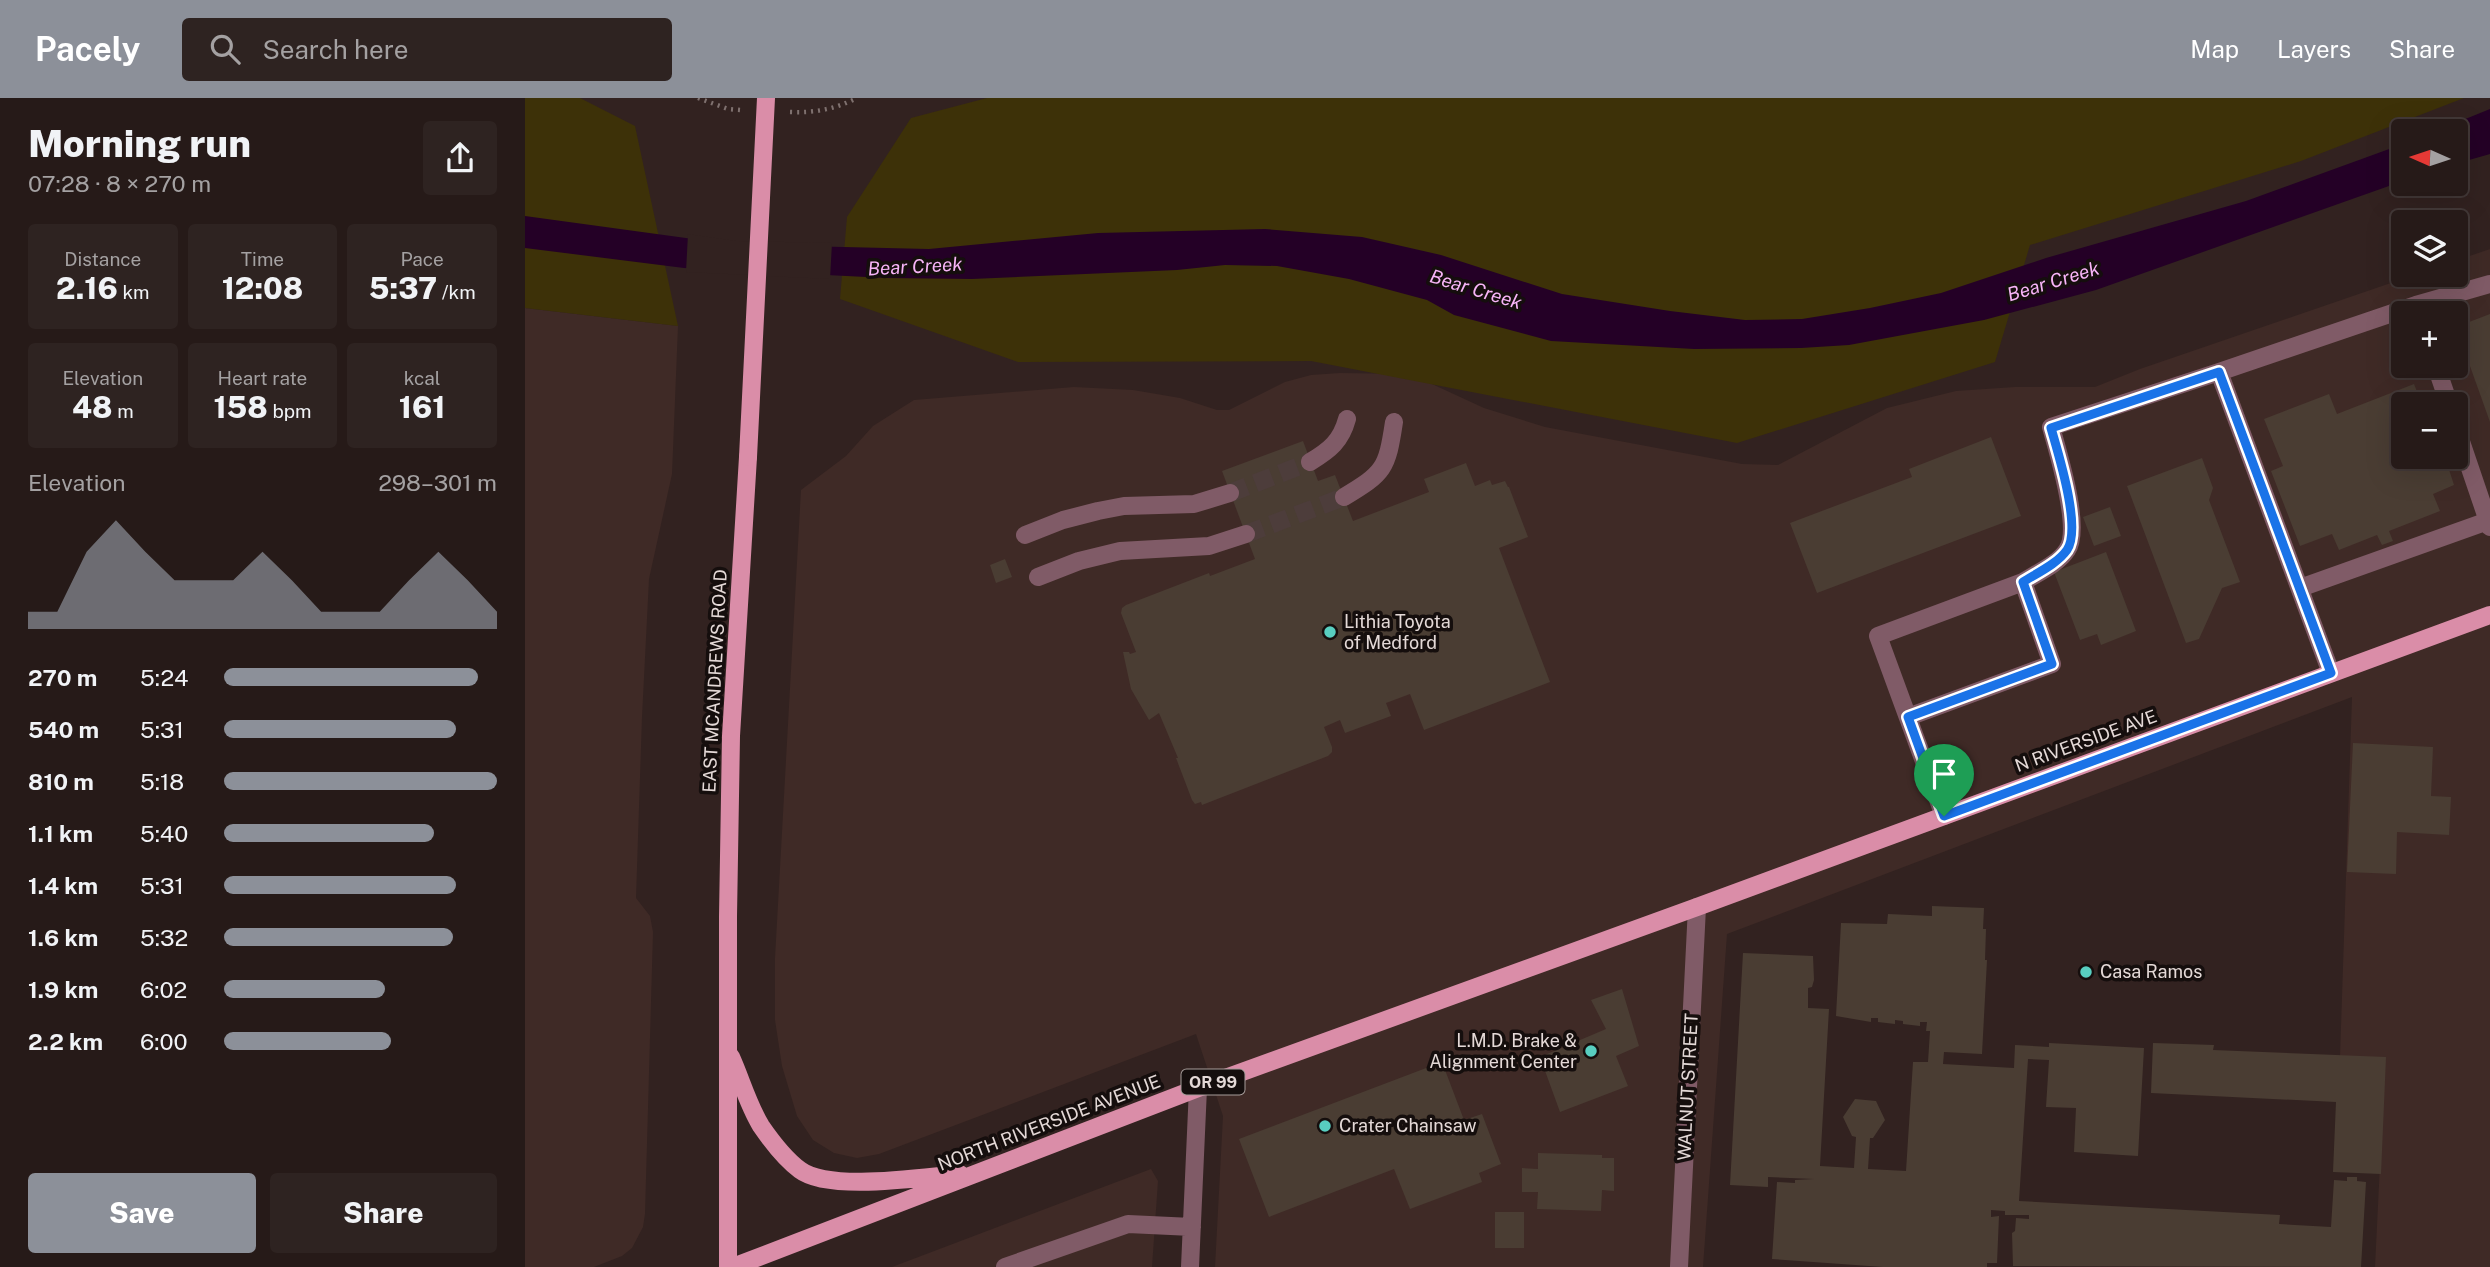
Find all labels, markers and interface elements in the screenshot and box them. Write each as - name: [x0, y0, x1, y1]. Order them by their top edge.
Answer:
- search box: [182, 18, 672, 81]
- text: Pacely: [35, 30, 140, 68]
- icon: search: [206, 30, 244, 68]
- text: Search here: [262, 34, 408, 65]
- text: Map: [2190, 35, 2239, 63]
- text: Layers: [2277, 35, 2351, 63]
- text: Share: [2389, 35, 2455, 63]
- north arrow: [2391, 119, 2467, 196]
- map controls: [2391, 119, 2468, 469]
- text: Morning run: [28, 121, 251, 166]
- button: share: [423, 121, 497, 195]
- text: 07:28 · 8 × 270 m: [28, 170, 211, 197]
- button: layers: [2391, 210, 2468, 287]
- text: Distance: [64, 248, 141, 270]
- text: Time: [241, 248, 284, 270]
- text: Pace: [400, 248, 444, 270]
- water label: Bear Creek: [867, 252, 964, 279]
- water label: Bear Creek: [2004, 256, 2102, 305]
- water label: Bear Creek: [1427, 265, 1525, 314]
- text: 2.16: [56, 270, 118, 306]
- text: 12:08: [222, 270, 303, 306]
- text: 5:37: [369, 270, 437, 306]
- text: km: [118, 281, 150, 303]
- text: /km: [437, 281, 476, 303]
- button: +: [2391, 301, 2468, 378]
- text: Elevation: [63, 367, 143, 389]
- text: Heart rate: [218, 367, 307, 389]
- text: kcal: [404, 367, 441, 389]
- text: 48: [72, 389, 113, 425]
- text: 158: [213, 389, 268, 425]
- text: 161: [399, 389, 445, 425]
- button: −: [2391, 392, 2468, 469]
- text: m: [113, 400, 134, 422]
- text: bpm: [268, 400, 312, 422]
- text: Elevation: [28, 469, 126, 496]
- text: 298–301 m: [378, 469, 497, 496]
- street label: EAST MCANDREWS ROAD: [698, 569, 731, 793]
- place label: Lithia Toyota of Medford: [1344, 611, 1451, 653]
- marker: Lithia Toyota of Medford: [1322, 624, 1338, 640]
- text: 270 m: [28, 664, 97, 691]
- text: 5:24: [140, 664, 189, 691]
- street label: N RIVERSIDE AVE: [2012, 705, 2160, 776]
- text: 540 m: [28, 716, 99, 743]
- text: 5:31: [140, 716, 184, 743]
- pin: [1914, 744, 1974, 816]
- icon: arrive: [1925, 755, 1963, 793]
- text: 810 m: [28, 768, 94, 795]
- text: 5:18: [140, 768, 184, 795]
- text: 1.1 km: [28, 820, 93, 847]
- text: 5:40: [140, 820, 188, 847]
- text: 1.4 km: [28, 872, 98, 899]
- text: 5:31: [140, 872, 184, 899]
- text: 1.6 km: [28, 924, 98, 951]
- text: 5:32: [140, 924, 188, 951]
- place label: Casa Ramos: [2100, 961, 2202, 982]
- marker: Casa Ramos: [2078, 964, 2094, 980]
- text: 1.9 km: [28, 976, 98, 1003]
- text: 6:02: [140, 976, 187, 1003]
- street label: WALNUT STREET: [1673, 1012, 1702, 1161]
- text: 2.2 km: [28, 1028, 103, 1055]
- text: 6:00: [140, 1028, 188, 1055]
- place label: L.M.D. Brake & Alignment Center: [1429, 1030, 1577, 1072]
- marker: L.M.D. Brake & Alignment Center: [1583, 1043, 1599, 1059]
- street label: NORTH RIVERSIDE AVENUE: [935, 1070, 1163, 1175]
- road number: OR 99: [1181, 1070, 1245, 1094]
- place label: Crater Chainsaw: [1339, 1115, 1476, 1136]
- marker: Crater Chainsaw: [1317, 1118, 1333, 1134]
- button: Save: [28, 1173, 256, 1253]
- button: Share: [270, 1173, 497, 1253]

